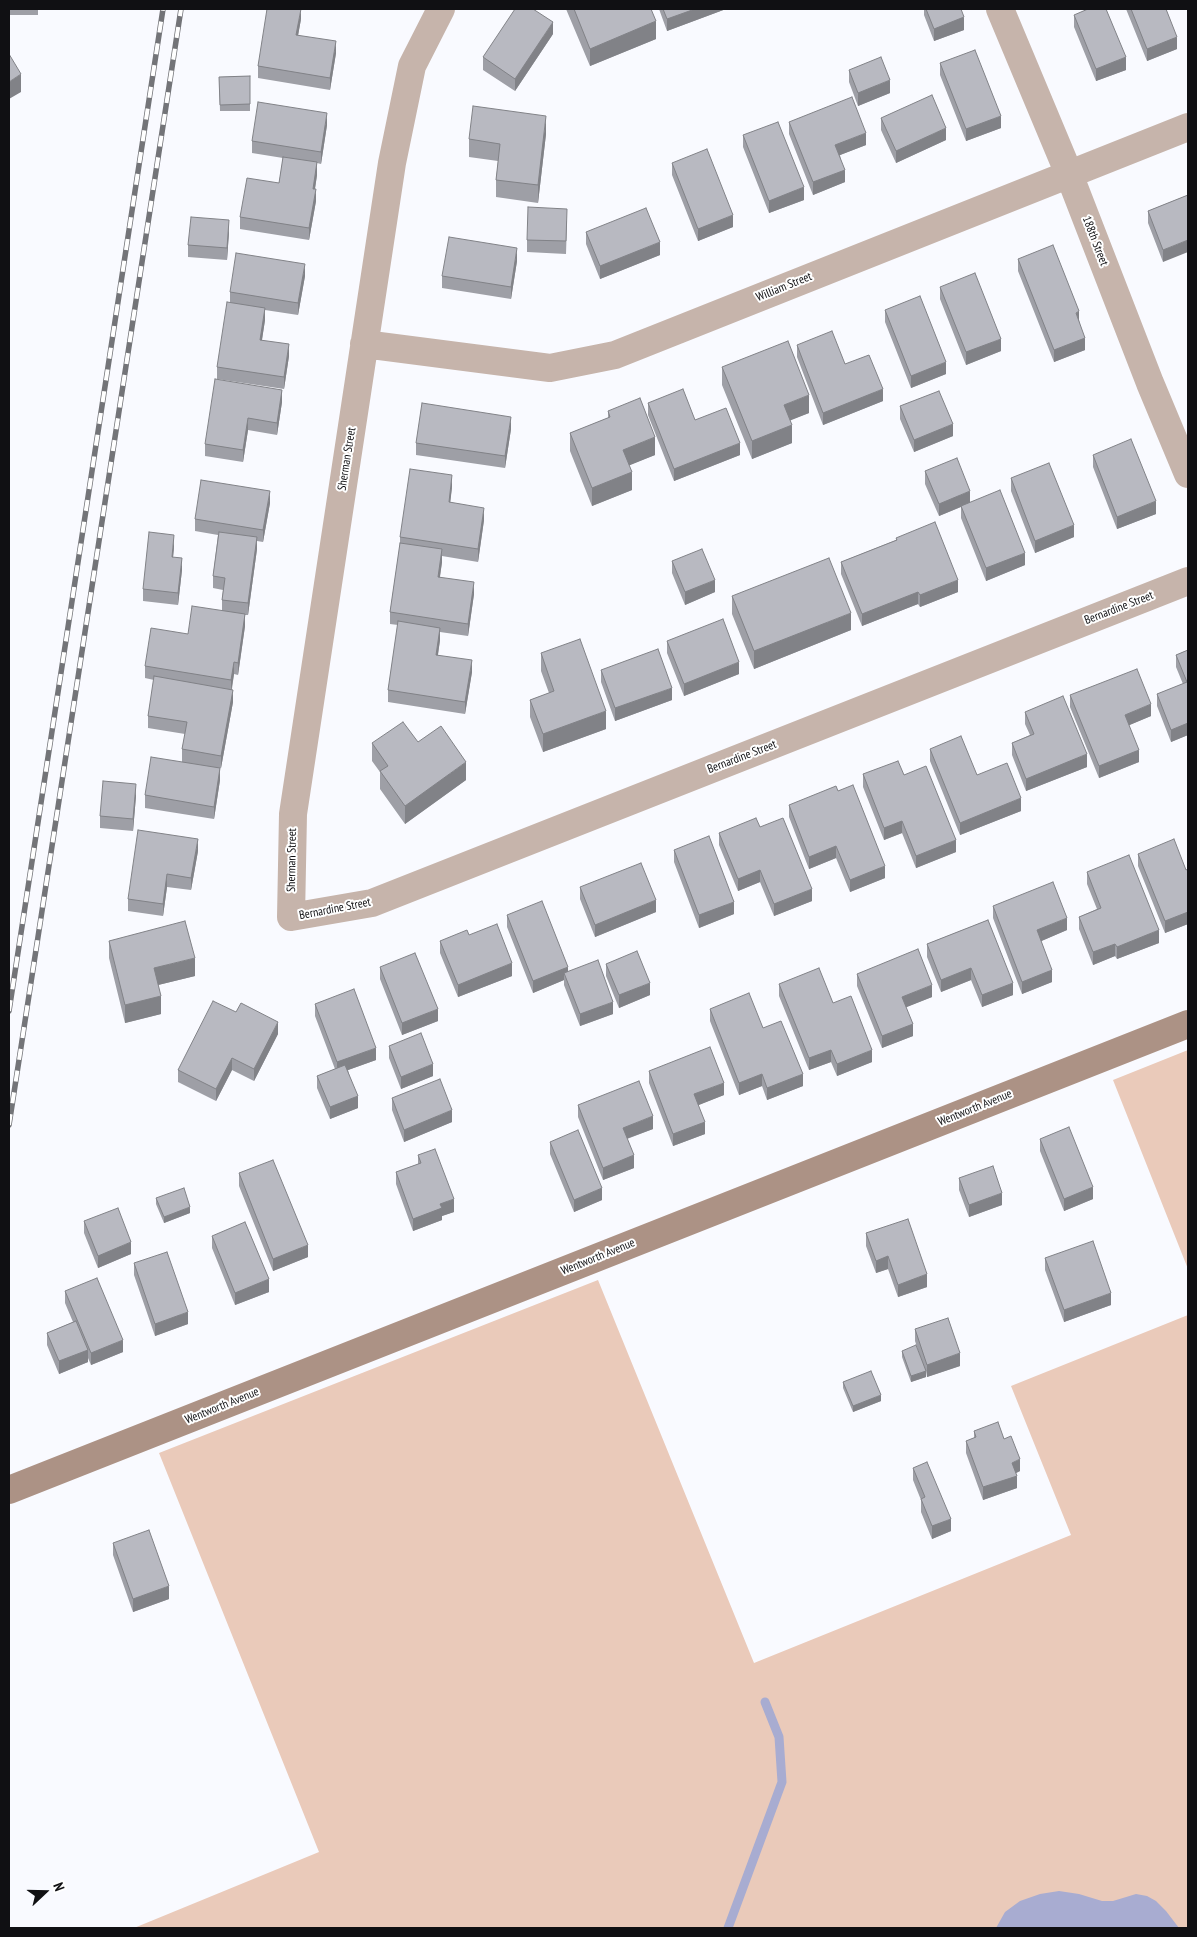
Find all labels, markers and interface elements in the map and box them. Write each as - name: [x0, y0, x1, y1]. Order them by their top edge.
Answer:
- street label: 188th Street: [1079, 214, 1111, 268]
- street label: William Street: [754, 269, 814, 305]
- street label: Sherman Street: [335, 426, 359, 492]
- street label: Bernardine Street: [1083, 588, 1155, 628]
- street label: Bernardine Street: [706, 737, 778, 777]
- street label: Sherman Street: [284, 828, 300, 892]
- street label: Bernardine Street: [298, 895, 372, 923]
- street label: Wentworth Avenue: [936, 1087, 1014, 1129]
- street label: Wentworth Avenue: [559, 1236, 637, 1278]
- street label: Wentworth Avenue: [183, 1385, 261, 1427]
- north arrow: [20, 1867, 70, 1917]
- text: N: [49, 1880, 69, 1893]

